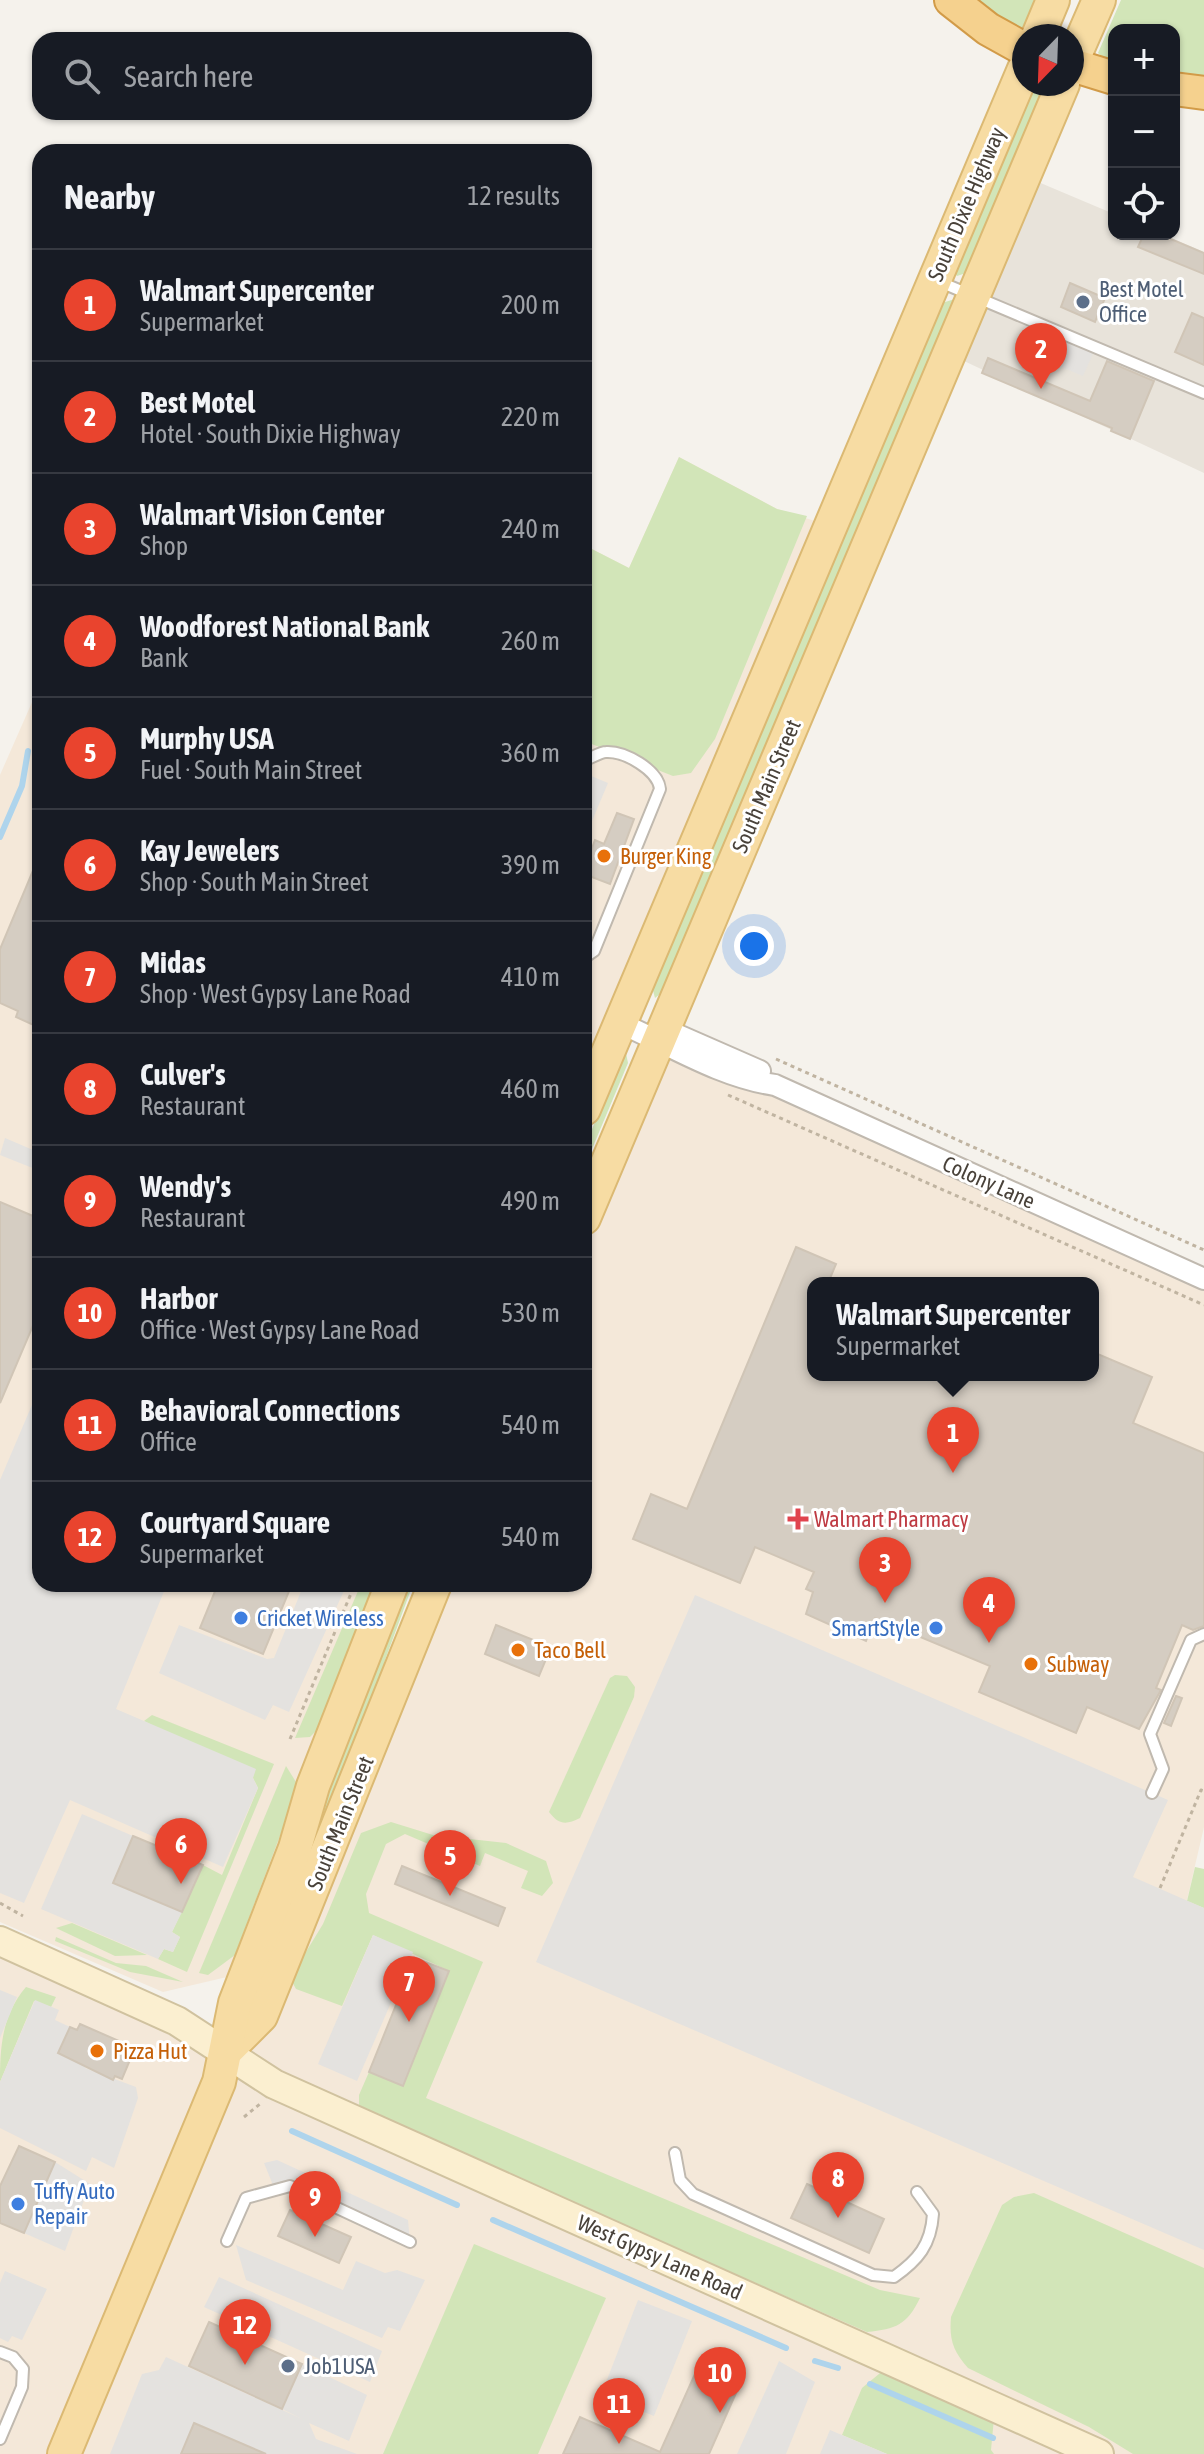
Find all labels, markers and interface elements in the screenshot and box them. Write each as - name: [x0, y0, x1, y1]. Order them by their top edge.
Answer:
- north arrow: [1012, 24, 1084, 96]
- map controls: [1108, 24, 1180, 240]
- button: +: [1108, 24, 1180, 96]
- search box: [32, 32, 592, 120]
- icon: search: [60, 54, 104, 98]
- text: Search here: [124, 59, 253, 93]
- button: −: [1108, 96, 1180, 168]
- street label: South Dixie Highway: [922, 123, 1010, 285]
- button: locate: [1108, 168, 1180, 240]
- text: Nearby: [64, 177, 155, 216]
- text: 12 results: [467, 181, 560, 211]
- text: Walmart Supercenter: [140, 273, 373, 307]
- place label: Best Motel Office: [1099, 276, 1184, 327]
- text: 1: [84, 290, 96, 320]
- text: 200 m: [501, 290, 560, 320]
- marker: Best Motel Office: [1074, 293, 1092, 311]
- text: Supermarket: [140, 307, 264, 337]
- pin: 2: [1015, 323, 1067, 389]
- text: Best Motel: [140, 385, 255, 419]
- text: 2: [84, 402, 96, 432]
- text: 220 m: [501, 402, 560, 432]
- text: Hotel · South Dixie Highway: [140, 419, 401, 449]
- text: Walmart Vision Center: [140, 497, 384, 531]
- text: 3: [84, 514, 96, 544]
- text: 240 m: [501, 514, 560, 544]
- text: Shop: [140, 531, 188, 561]
- text: Woodforest National Bank: [140, 609, 429, 643]
- text: 4: [84, 626, 96, 656]
- text: 260 m: [501, 626, 560, 656]
- text: Bank: [140, 643, 188, 673]
- street label: South Main Street: [726, 715, 806, 857]
- text: Murphy USA: [140, 721, 274, 755]
- text: 5: [84, 738, 96, 768]
- text: 360 m: [501, 738, 560, 768]
- text: Fuel · South Main Street: [140, 755, 362, 785]
- text: Kay Jewelers: [140, 833, 279, 867]
- place label: Burger King: [620, 843, 712, 869]
- marker: Burger King: [595, 847, 613, 865]
- text: 6: [84, 850, 96, 880]
- text: 390 m: [501, 850, 560, 880]
- text: Shop · South Main Street: [140, 867, 369, 897]
- your location: [734, 926, 774, 966]
- text: Midas: [140, 945, 206, 979]
- text: 7: [84, 962, 96, 992]
- text: 410 m: [501, 962, 560, 992]
- text: Shop · West Gypsy Lane Road: [140, 979, 411, 1009]
- text: Culver's: [140, 1057, 226, 1091]
- text: 8: [84, 1074, 96, 1104]
- text: 460 m: [501, 1074, 560, 1104]
- text: Restaurant: [140, 1091, 245, 1121]
- street label: Colony Lane: [939, 1150, 1039, 1214]
- text: Wendy's: [140, 1169, 231, 1203]
- text: 9: [84, 1186, 96, 1216]
- text: 490 m: [501, 1186, 560, 1216]
- text: Restaurant: [140, 1203, 245, 1233]
- popup: [807, 1277, 1099, 1381]
- text: Harbor: [140, 1281, 217, 1315]
- text: Walmart Supercenter: [836, 1297, 1070, 1331]
- text: 10: [78, 1298, 102, 1328]
- text: 530 m: [501, 1298, 560, 1328]
- text: Office · West Gypsy Lane Road: [140, 1315, 420, 1345]
- text: Supermarket: [836, 1331, 960, 1361]
- text: Behavioral Connections: [140, 1393, 400, 1427]
- pin: 1: [927, 1407, 979, 1473]
- text: 11: [78, 1410, 102, 1440]
- text: 540 m: [501, 1410, 560, 1440]
- text: Office: [140, 1427, 197, 1457]
- text: Courtyard Square: [140, 1505, 330, 1539]
- place label: Walmart Pharmacy: [814, 1506, 969, 1532]
- marker: Walmart Pharmacy: [789, 1510, 807, 1528]
- text: 12: [78, 1522, 102, 1552]
- text: 540 m: [501, 1522, 560, 1552]
- pin: 3: [859, 1537, 911, 1603]
- text: Supermarket: [140, 1539, 264, 1569]
- pin: 4: [963, 1577, 1015, 1643]
- place label: Cricket Wireless: [257, 1605, 384, 1631]
- marker: Cricket Wireless: [232, 1609, 250, 1627]
- place label: SmartStyle: [832, 1615, 920, 1641]
- marker: SmartStyle: [927, 1619, 945, 1637]
- place label: Taco Bell: [534, 1637, 606, 1663]
- marker: Taco Bell: [509, 1641, 527, 1659]
- place label: Subway: [1047, 1651, 1109, 1677]
- marker: Subway: [1022, 1655, 1040, 1673]
- street label: South Main Street: [301, 1752, 379, 1894]
- pin: 6: [155, 1818, 207, 1884]
- pin: 5: [424, 1830, 476, 1896]
- pin: 7: [383, 1956, 435, 2022]
- place label: Pizza Hut: [113, 2038, 187, 2064]
- marker: Pizza Hut: [88, 2042, 106, 2060]
- pin: 8: [812, 2152, 864, 2218]
- pin: 9: [289, 2171, 341, 2237]
- place label: Tuffy Auto Repair: [34, 2178, 115, 2229]
- marker: Tuffy Auto Repair: [9, 2195, 27, 2213]
- street label: West Gypsy Lane Road: [573, 2209, 747, 2305]
- pin: 12: [219, 2299, 271, 2365]
- pin: 10: [694, 2347, 746, 2413]
- place label: Job1USA: [304, 2353, 375, 2379]
- marker: Job1USA: [279, 2357, 297, 2375]
- pin: 11: [593, 2378, 645, 2444]

